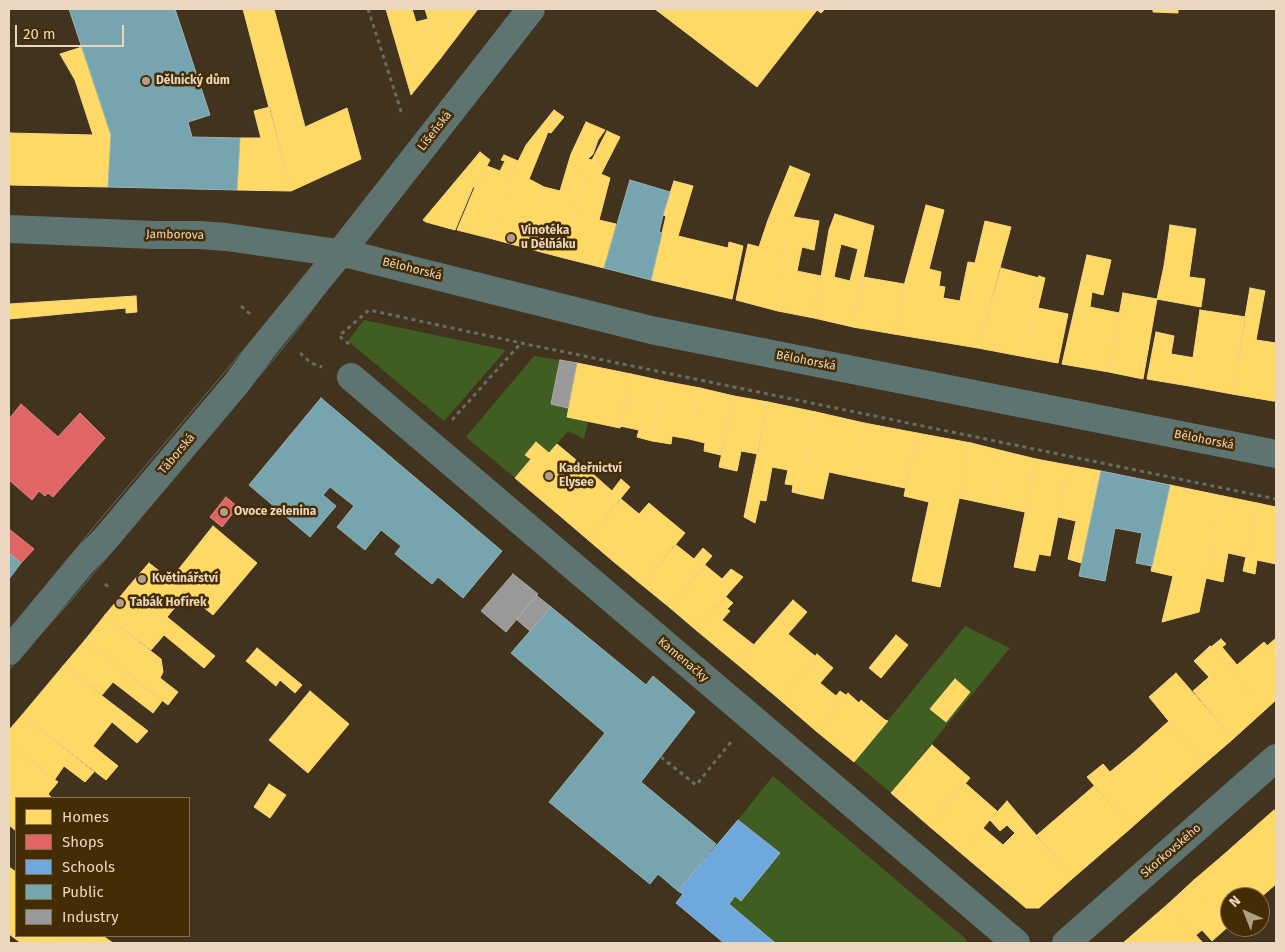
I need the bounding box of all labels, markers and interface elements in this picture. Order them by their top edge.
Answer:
scale bar [18,15,126,47]
text: 20 m [23,25,56,43]
place label: Dělnický dům [156,74,230,88]
marker: Dělnický dům [140,75,152,87]
street label: Líšeňská [415,108,455,154]
place label: Vinotéka u Dělňáku [521,224,576,252]
street label: Jamborova [146,227,204,243]
marker: Vinotéka u Dělňáku [505,232,517,244]
street label: Bělohorská [381,255,443,283]
street label: Bělohorská [775,348,837,374]
street label: Bělohorská [1173,427,1235,453]
street label: Táborská [156,431,198,477]
place label: Kadeřnictví Elysee [559,462,622,490]
marker: Kadeřnictví Elysee [543,470,555,482]
place label: Ovoce zelenina [234,505,316,519]
marker: Ovoce zelenina [218,506,230,518]
place label: Květinářství [152,572,218,586]
marker: Květinářství [136,573,148,585]
place label: Tabák Hofírek [130,596,207,610]
marker: Tabák Hofírek [114,597,126,609]
street label: Kamenačky [655,635,711,685]
legend [15,797,190,937]
text: Homes [62,808,109,826]
street label: Skorkovského [1138,821,1204,881]
text: Shops [62,833,104,851]
text: Schools [62,858,115,876]
text: Public [62,883,104,901]
north arrow [1220,887,1270,937]
text: N [1226,892,1244,911]
text: Industry [62,908,119,926]

